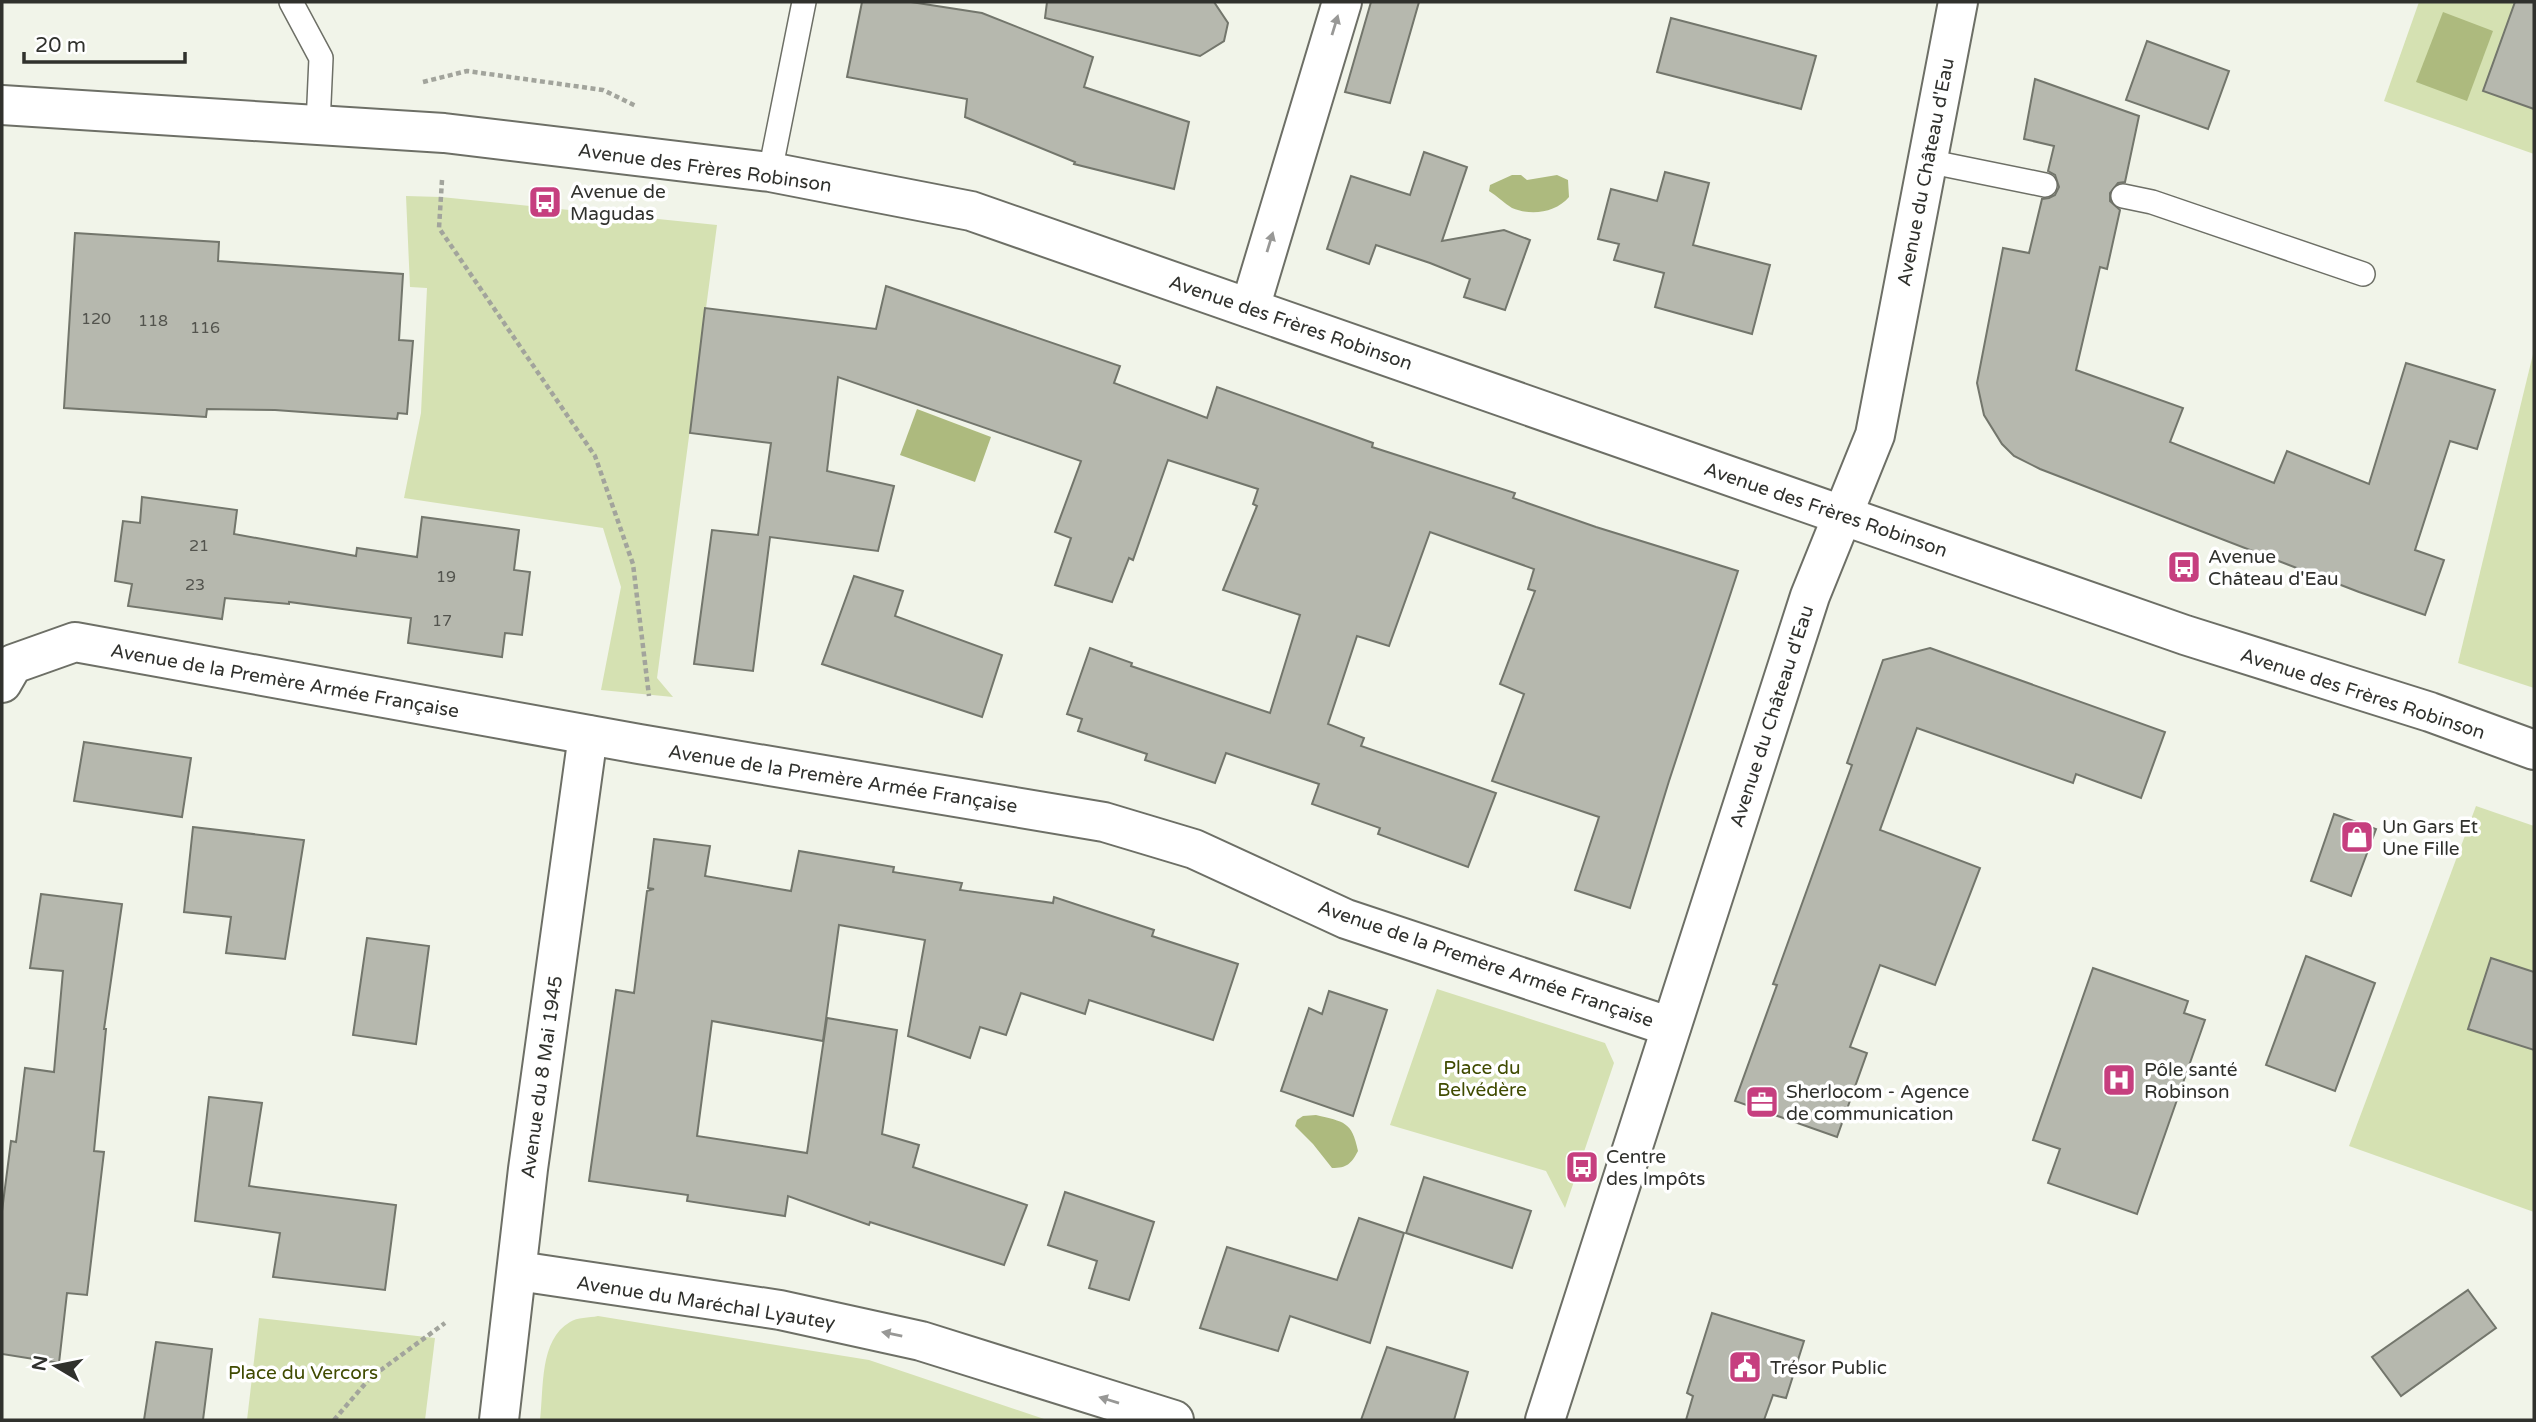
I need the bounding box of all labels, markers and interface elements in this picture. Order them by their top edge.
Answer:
one-way arrow [1331,14,1341,35]
scale bar [24,21,186,65]
text: 20 m [35,33,86,58]
street label: Avenue du Château d'Eau [1893,56,1959,288]
street label: Avenue des Frères Robinson [577,139,833,197]
place label: Avenue de Magudas [570,181,666,225]
bus stop icon: Avenue de Magudas [526,183,564,221]
one-way arrow [1265,232,1275,253]
street label: Avenue des Frères Robinson [1166,271,1415,375]
house number: 120 [81,309,111,329]
house number: 118 [138,311,168,331]
house number: 116 [190,318,220,338]
street label: Avenue des Frères Robinson [1701,458,1950,562]
house number: 21 [189,536,209,556]
place label: Avenue Château d'Eau [2208,546,2339,590]
bus stop icon: Avenue Château d'Eau [2165,548,2203,586]
house number: 19 [436,567,456,587]
house number: 23 [185,575,205,595]
street label: Avenue du Château d'Eau [1726,603,1818,830]
house number: 17 [432,611,452,631]
street label: Avenue de la Premère Armée Française [109,639,461,723]
street label: Avenue des Frères Robinson [2238,644,2488,744]
street label: Avenue de la Premère Armée Française [667,740,1019,817]
place label: Un Gars Et Une Fille [2382,816,2478,860]
shop icon: Un Gars Et Une Fille [2338,818,2376,856]
street label: Avenue de la Premère Armée Française [1315,896,1656,1032]
street label: Avenue du 8 Mai 1945 [517,974,567,1180]
park label: Place du Belvédère [1437,1057,1527,1101]
place label: Pôle santé Robinson [2144,1059,2238,1103]
hospital icon: Pôle santé Robinson [2100,1061,2138,1099]
place label: Sherlocom - Agence de communication [1786,1081,1969,1125]
office icon: Sherlocom - Agence de communication [1743,1083,1781,1121]
place label: Centre des Impôts [1606,1146,1705,1190]
bus stop icon: Centre des Impôts [1563,1148,1601,1186]
street label: Avenue du Maréchal Lyautey [575,1272,837,1334]
one-way arrow [881,1329,903,1340]
north arrow [21,1331,91,1401]
public building icon: Trésor Public [1726,1348,1764,1386]
text: N [28,1354,52,1373]
place label: Trésor Public [1770,1357,1887,1379]
park label: Place du Vercors [228,1362,378,1384]
one-way arrow [1099,1394,1120,1404]

